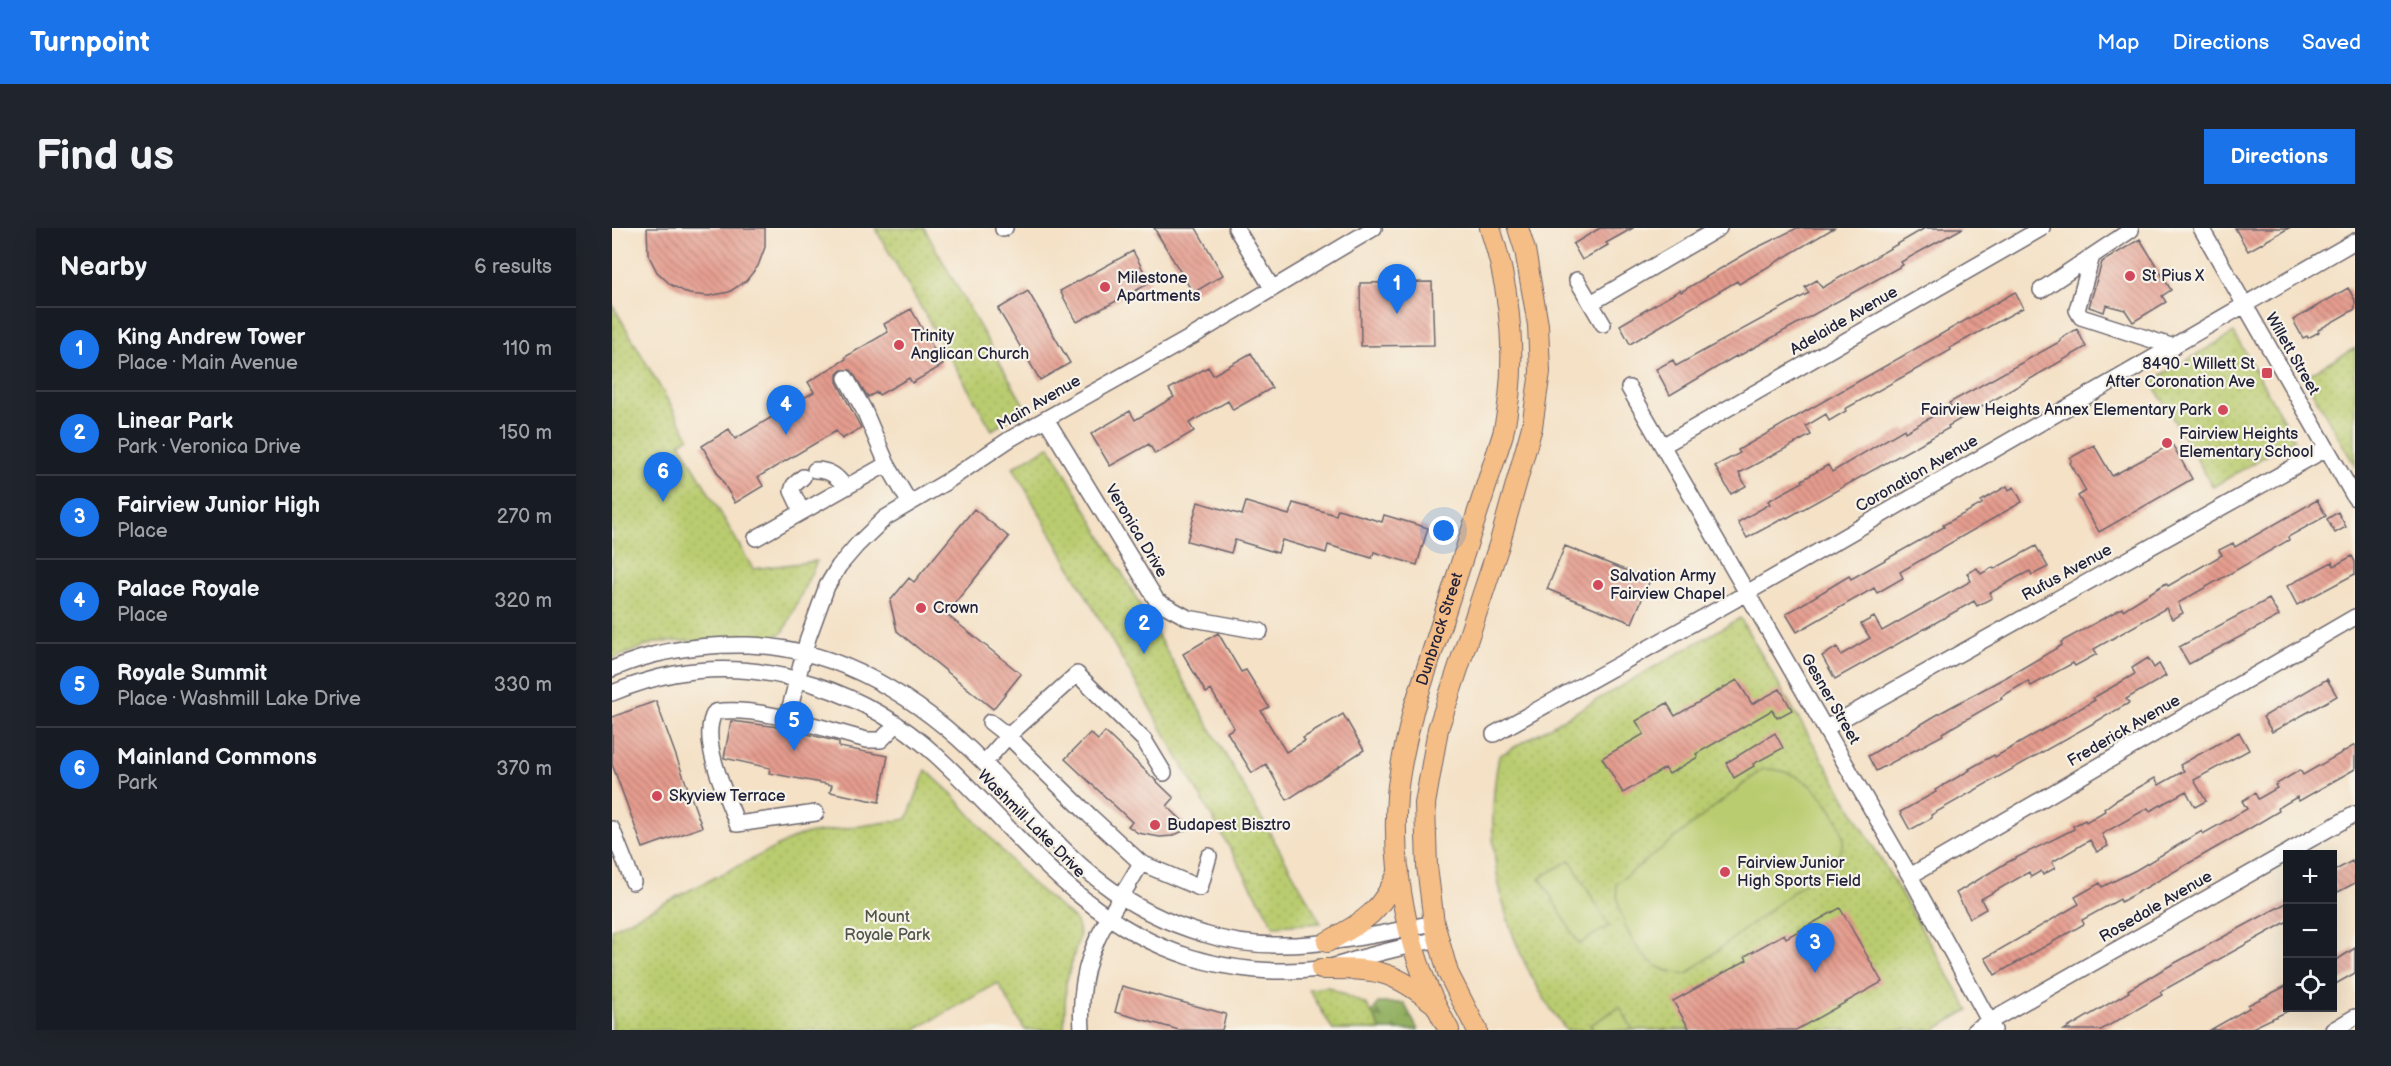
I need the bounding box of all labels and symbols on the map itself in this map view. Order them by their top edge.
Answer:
pin: 1 [1378,264,1416,314]
place label: St Pius X [2142,267,2205,286]
place label: Milestone Apartments [1117,269,1200,306]
marker: St Pius X [2123,269,2137,283]
marker: Milestone Apartments [1098,280,1112,294]
street label: Adelaide Avenue [1787,282,1902,359]
street label: Willett Street [2261,309,2323,399]
place label: Trinity Anglican Church [911,327,1029,364]
marker: Trinity Anglican Church [892,338,906,352]
place label: 8490 - Willett St After Coronation Ave [2106,355,2256,392]
marker: 8490 - Willett St After Coronation Ave [2260,366,2274,380]
street label: Main Avenue [994,371,1085,435]
pin: 4 [766,386,806,435]
place label: Fairview Heights Annex Elementary Park [1921,401,2211,420]
marker: Fairview Heights Annex Elementary Park [2216,403,2230,417]
place label: Fairview Heights Elementary School [2179,425,2313,462]
street label: Coronation Avenue [1853,431,1982,517]
marker: Fairview Heights Elementary School [2160,436,2174,450]
pin: 6 [644,452,682,502]
street label: Veronica Drive [1101,481,1171,581]
your location [1429,516,1458,545]
street label: Rufus Avenue [2019,540,2116,606]
place label: Salvation Army Fairview Chapel [1610,567,1725,604]
street label: Dunbrack Street [1412,570,1467,688]
marker: Salvation Army Fairview Chapel [1591,578,1605,592]
place label: Crown [933,599,979,618]
marker: Crown [914,601,928,615]
pin: 2 [1124,604,1164,654]
street label: Gesner Street [1796,650,1864,748]
street label: Frederick Avenue [2064,691,2184,771]
pin: 5 [774,702,813,751]
street label: Washmill Lake Drive [973,766,1089,882]
place label: Skyview Terrace [669,787,786,806]
marker: Skyview Terrace [650,789,664,803]
place label: Budapest Bisztro [1167,816,1291,835]
marker: Budapest Bisztro [1148,818,1162,832]
place label: Fairview Junior High Sports Field [1737,854,1861,891]
marker: Fairview Junior High Sports Field [1718,865,1732,879]
street label: Rosedale Avenue [2096,867,2216,947]
park label: Mount Royale Park [844,908,930,945]
pin: 3 [1796,924,1834,973]

